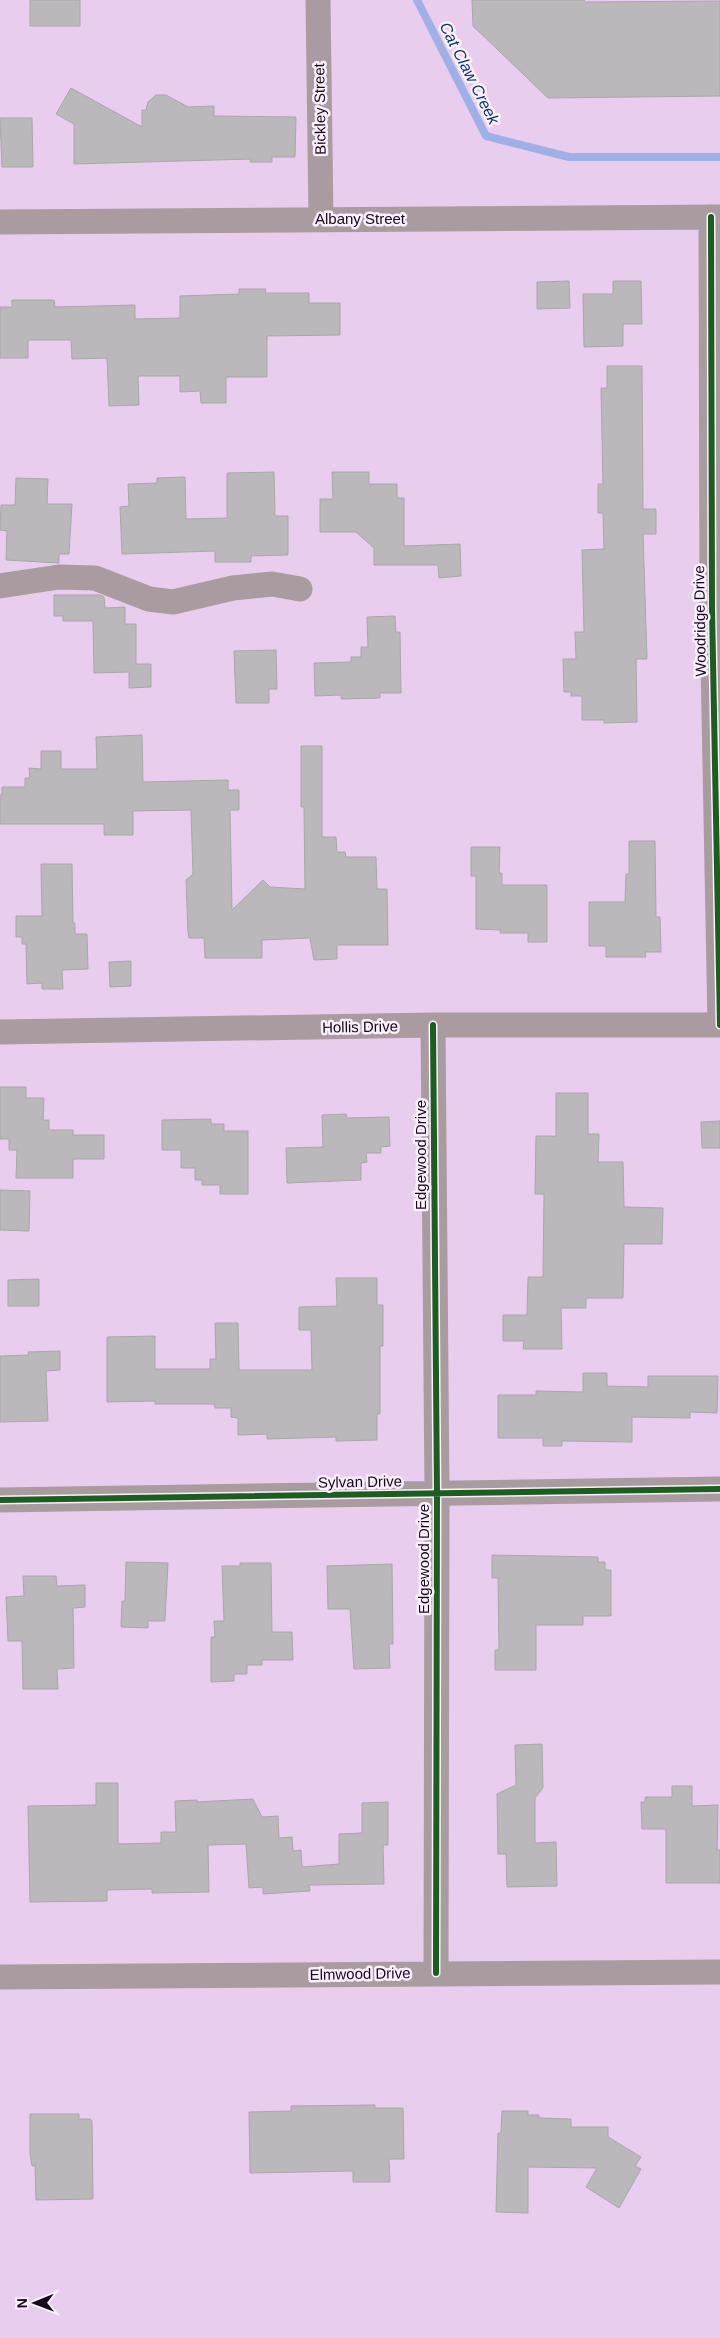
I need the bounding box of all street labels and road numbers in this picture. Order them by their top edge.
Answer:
street label: Bickley Street [310,62,329,155]
street label: Albany Street [315,210,406,227]
street label: Woodridge Drive [690,565,709,677]
street label: Hollis Drive [322,1017,398,1036]
street label: Edgewood Drive [412,1100,429,1210]
street label: Sylvan Drive [318,1472,402,1491]
street label: Edgewood Drive [415,1504,432,1614]
street label: Elmwood Drive [309,1964,411,1983]

